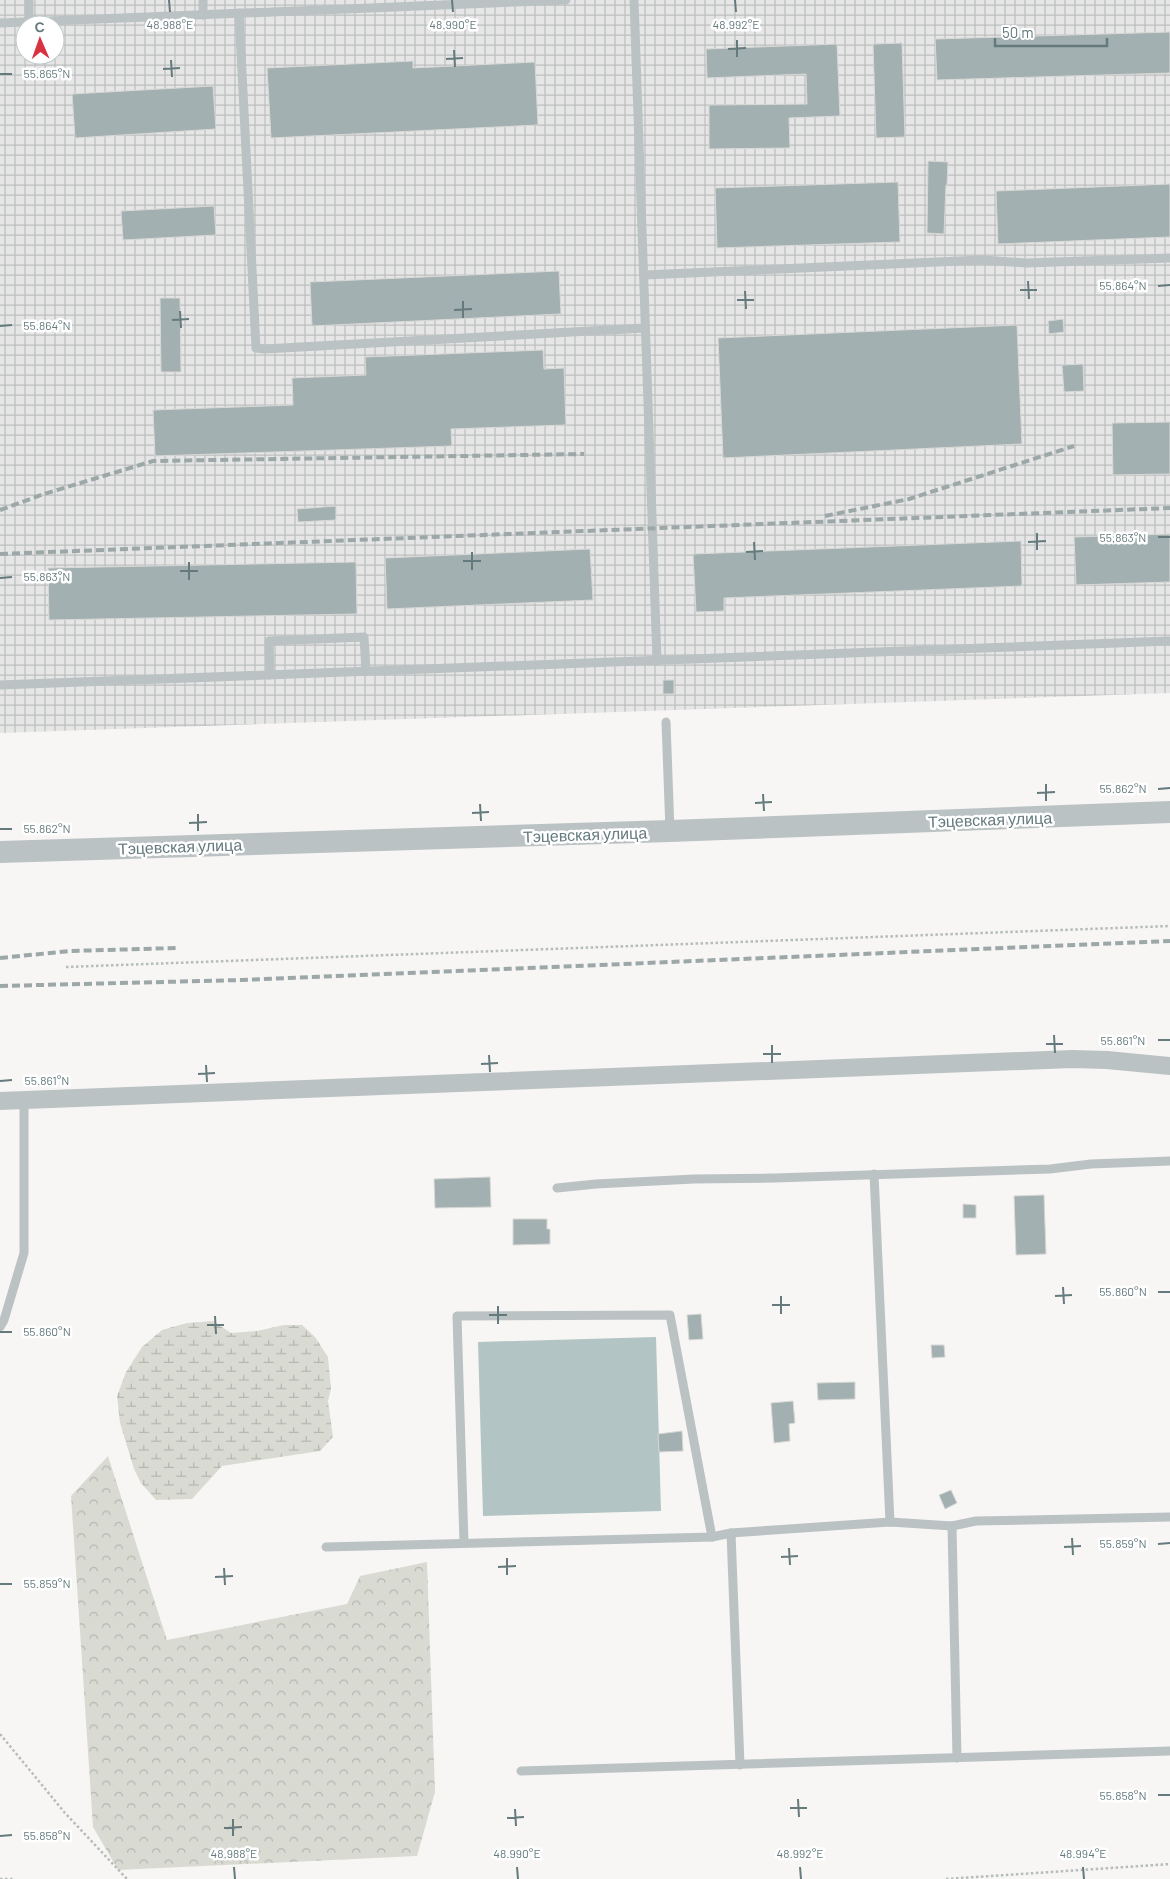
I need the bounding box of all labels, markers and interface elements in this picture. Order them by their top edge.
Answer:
north arrow [15,15,65,65]
scale bar [995,15,1108,47]
text: 48.988°E [147,17,193,31]
text: 48.990°E [429,17,477,31]
text: 48.992°E [713,17,759,31]
text: С [34,18,45,35]
text: 50 m [1002,23,1034,41]
text: 55.865°N [24,66,70,80]
text: 55.864°N [1099,278,1147,292]
text: 55.864°N [23,318,71,332]
text: 55.863°N [1100,530,1146,544]
text: 55.863°N [24,569,70,583]
text: 55.862°N [1099,781,1147,795]
street label: Тэцевская улица [928,807,1053,831]
text: 55.862°N [23,821,71,835]
street label: Тэцевская улица [523,822,648,846]
street label: Тэцевская улица [118,834,243,858]
text: 55.861°N [1101,1033,1145,1047]
text: 55.861°N [25,1073,69,1087]
text: 55.860°N [1099,1284,1147,1298]
text: 55.860°N [23,1324,71,1338]
text: 55.859°N [1099,1536,1147,1550]
text: 55.859°N [23,1576,71,1590]
text: 55.858°N [1099,1788,1147,1802]
text: 55.858°N [23,1828,71,1842]
text: 48.988°E [211,1846,257,1860]
text: 48.990°E [493,1846,541,1860]
text: 48.992°E [777,1846,823,1860]
text: 48.994°E [1059,1846,1107,1860]

